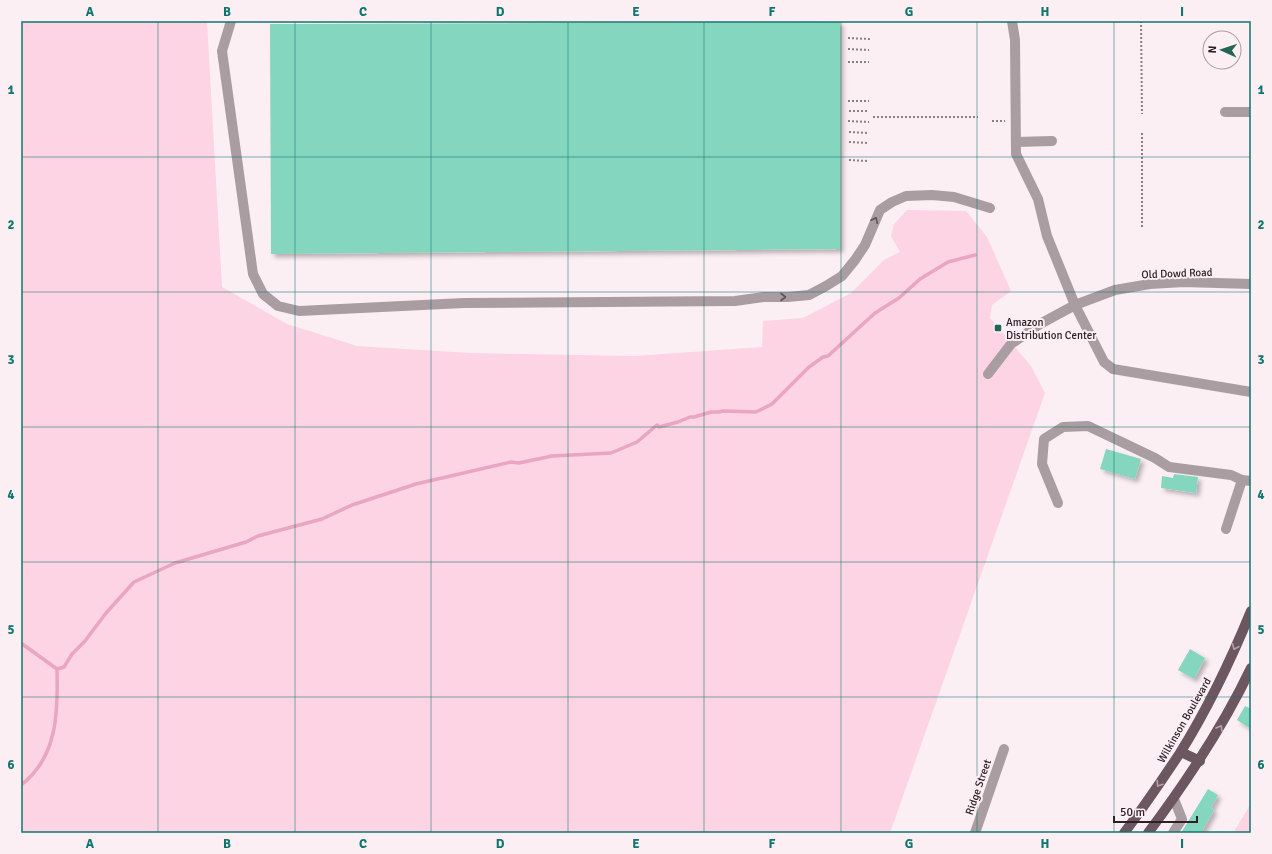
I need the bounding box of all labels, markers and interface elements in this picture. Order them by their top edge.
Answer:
text: A [86,4,95,20]
text: B [223,4,231,20]
text: C [359,4,367,20]
text: D [496,4,505,20]
text: E [632,4,640,20]
text: F [769,4,776,20]
text: G [905,4,913,20]
text: H [1041,4,1049,20]
text: I [1180,4,1184,20]
north arrow [1202,30,1242,70]
text: N [1206,45,1219,54]
text: 1 [7,82,15,98]
text: 1 [1257,82,1265,98]
one-way arrow [870,216,878,224]
text: 2 [7,217,15,233]
text: 2 [1257,217,1265,233]
street label: Old Dowd Road [1141,266,1213,281]
one-way arrow [780,293,786,301]
place label: Amazon Distribution Center [1006,316,1096,342]
marker: Amazon Distribution Center [993,323,1003,333]
text: 3 [7,352,15,368]
text: 3 [1257,352,1265,368]
text: 4 [7,487,15,503]
text: 4 [1257,487,1265,503]
text: 5 [7,622,15,638]
text: 5 [1257,622,1265,638]
one-way arrow [1232,644,1240,651]
street label: Wilkinson Boulevard [1155,675,1214,765]
one-way arrow [1215,725,1222,732]
text: 6 [7,757,15,773]
text: 6 [1257,757,1265,773]
street label: Ridge Street [963,758,994,817]
one-way arrow [1156,780,1164,787]
scale bar [1114,798,1197,824]
text: 50 m [1120,805,1145,820]
text: A [86,836,95,852]
text: B [223,836,231,852]
text: C [359,836,367,852]
text: D [496,836,505,852]
text: E [632,836,640,852]
text: F [769,836,776,852]
text: G [905,836,913,852]
text: H [1041,836,1049,852]
text: I [1180,836,1184,852]

